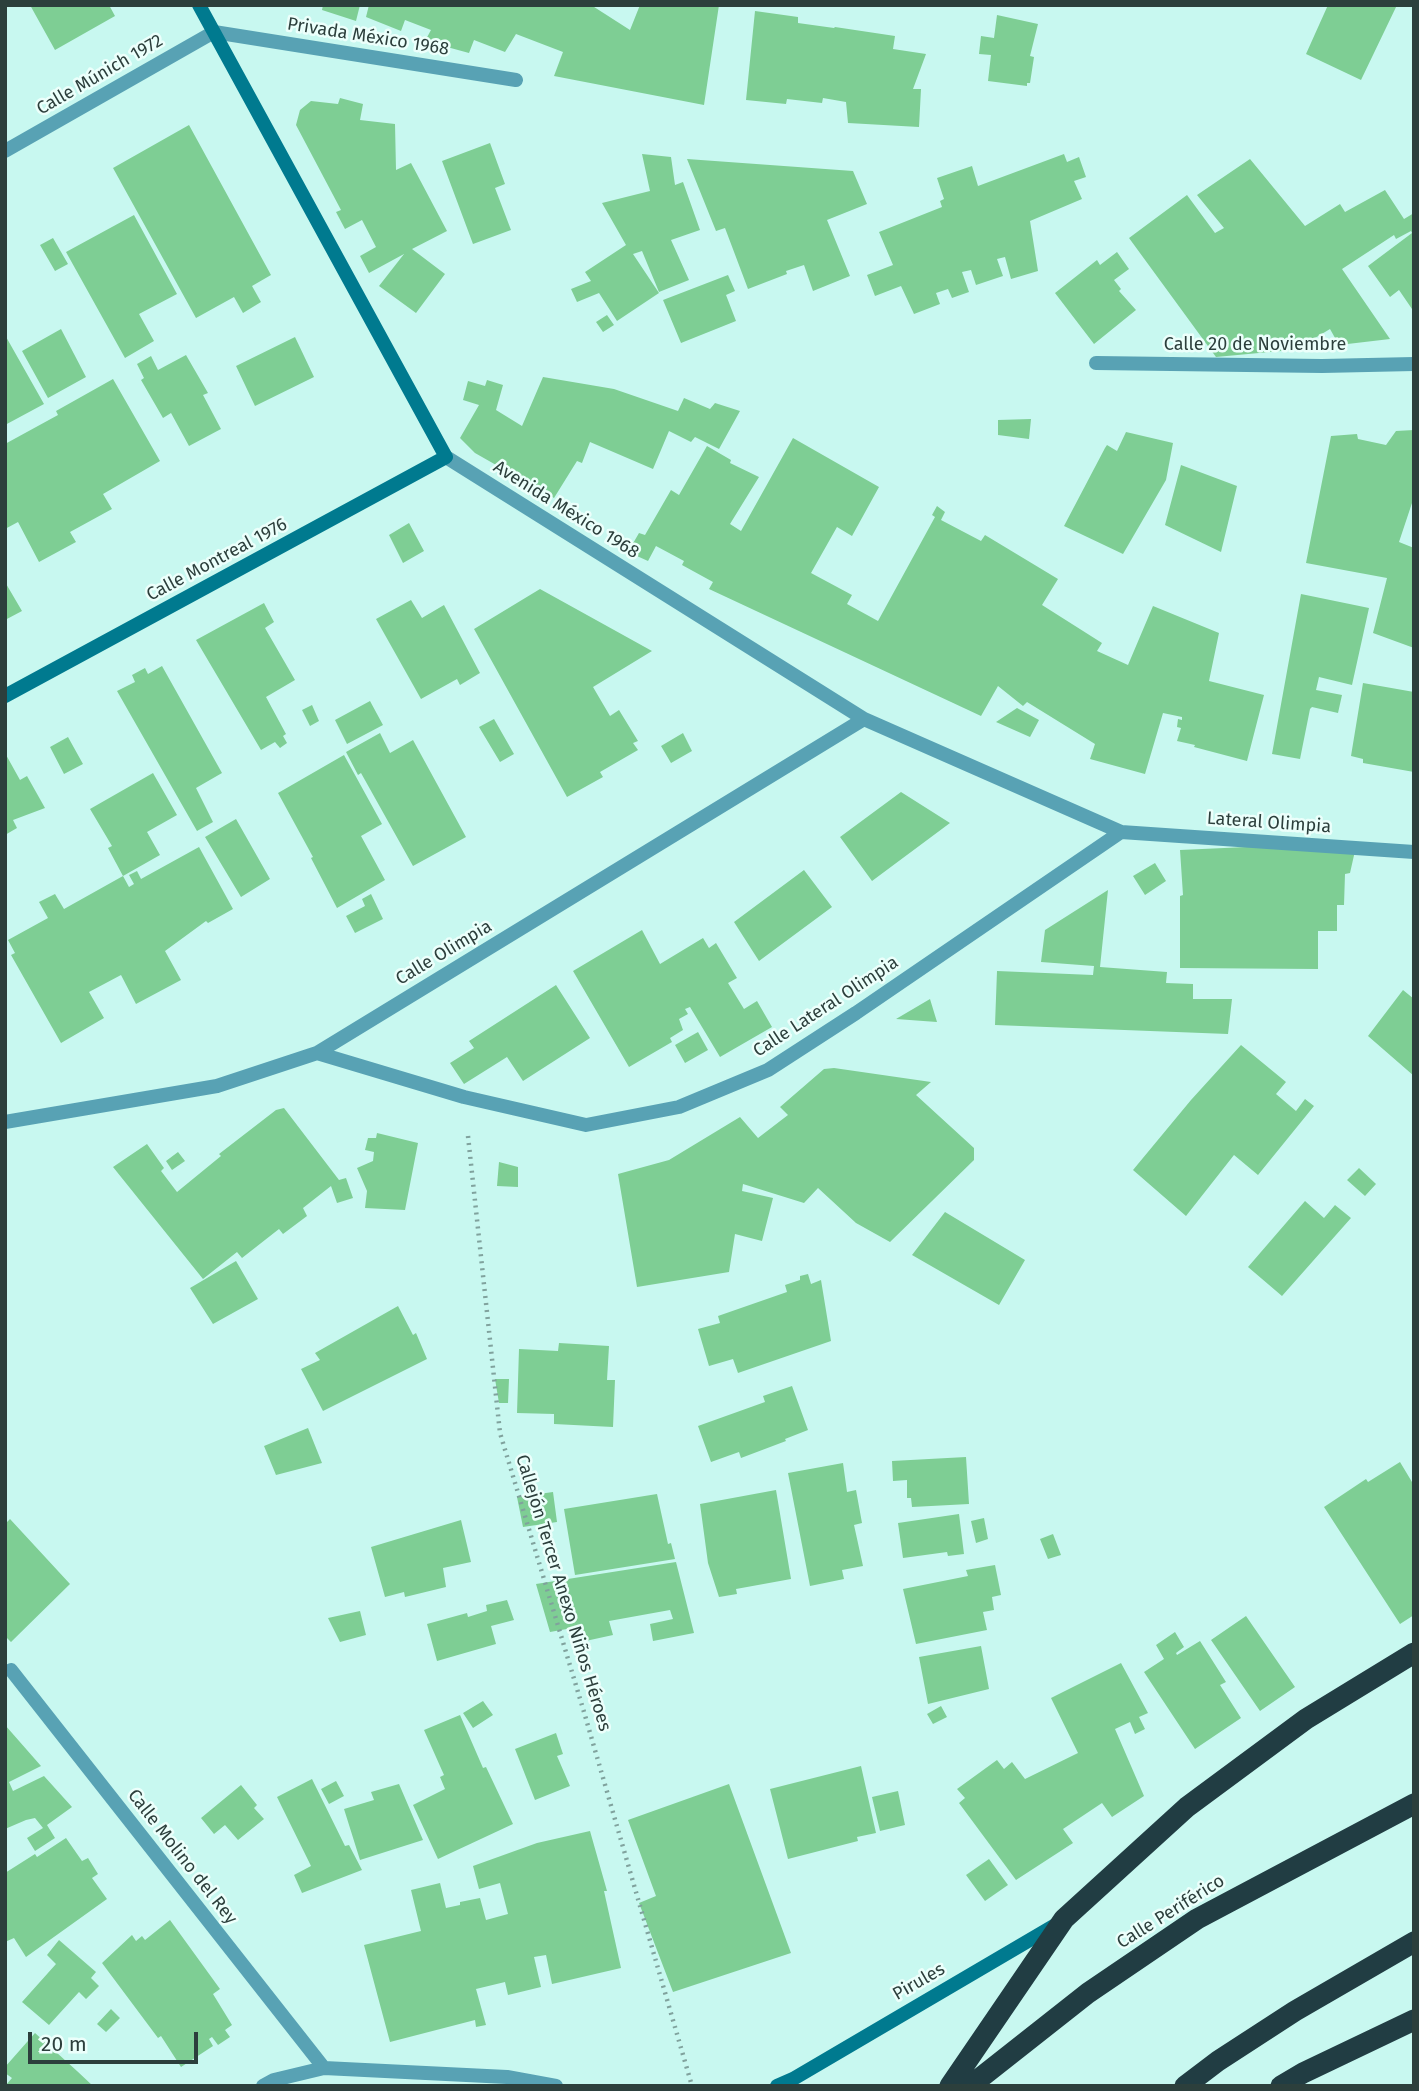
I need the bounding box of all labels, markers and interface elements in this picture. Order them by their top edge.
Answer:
street label: Privada México 1968 [286,14,450,60]
street label: Calle Múnich 1972 [33,30,167,120]
street label: Calle 20 de Noviembre [1164,334,1346,356]
street label: Avenida México 1968 [489,456,643,564]
street label: Calle Montreal 1976 [143,514,291,606]
street label: Lateral Olimpia [1206,808,1332,838]
street label: Calle Olimpia [392,916,496,990]
street label: Calle Lateral Olimpia [749,952,903,1062]
street label: Callejón Tercer Anexo Niños Héroes [511,1452,615,1734]
street label: Calle Molino del Rey [123,1785,241,1929]
street label: Calle Periférico [1113,1870,1229,1954]
street label: Pirules [889,1959,949,2005]
scale bar [32,2018,201,2062]
text: 20 m [41,2031,87,2057]

